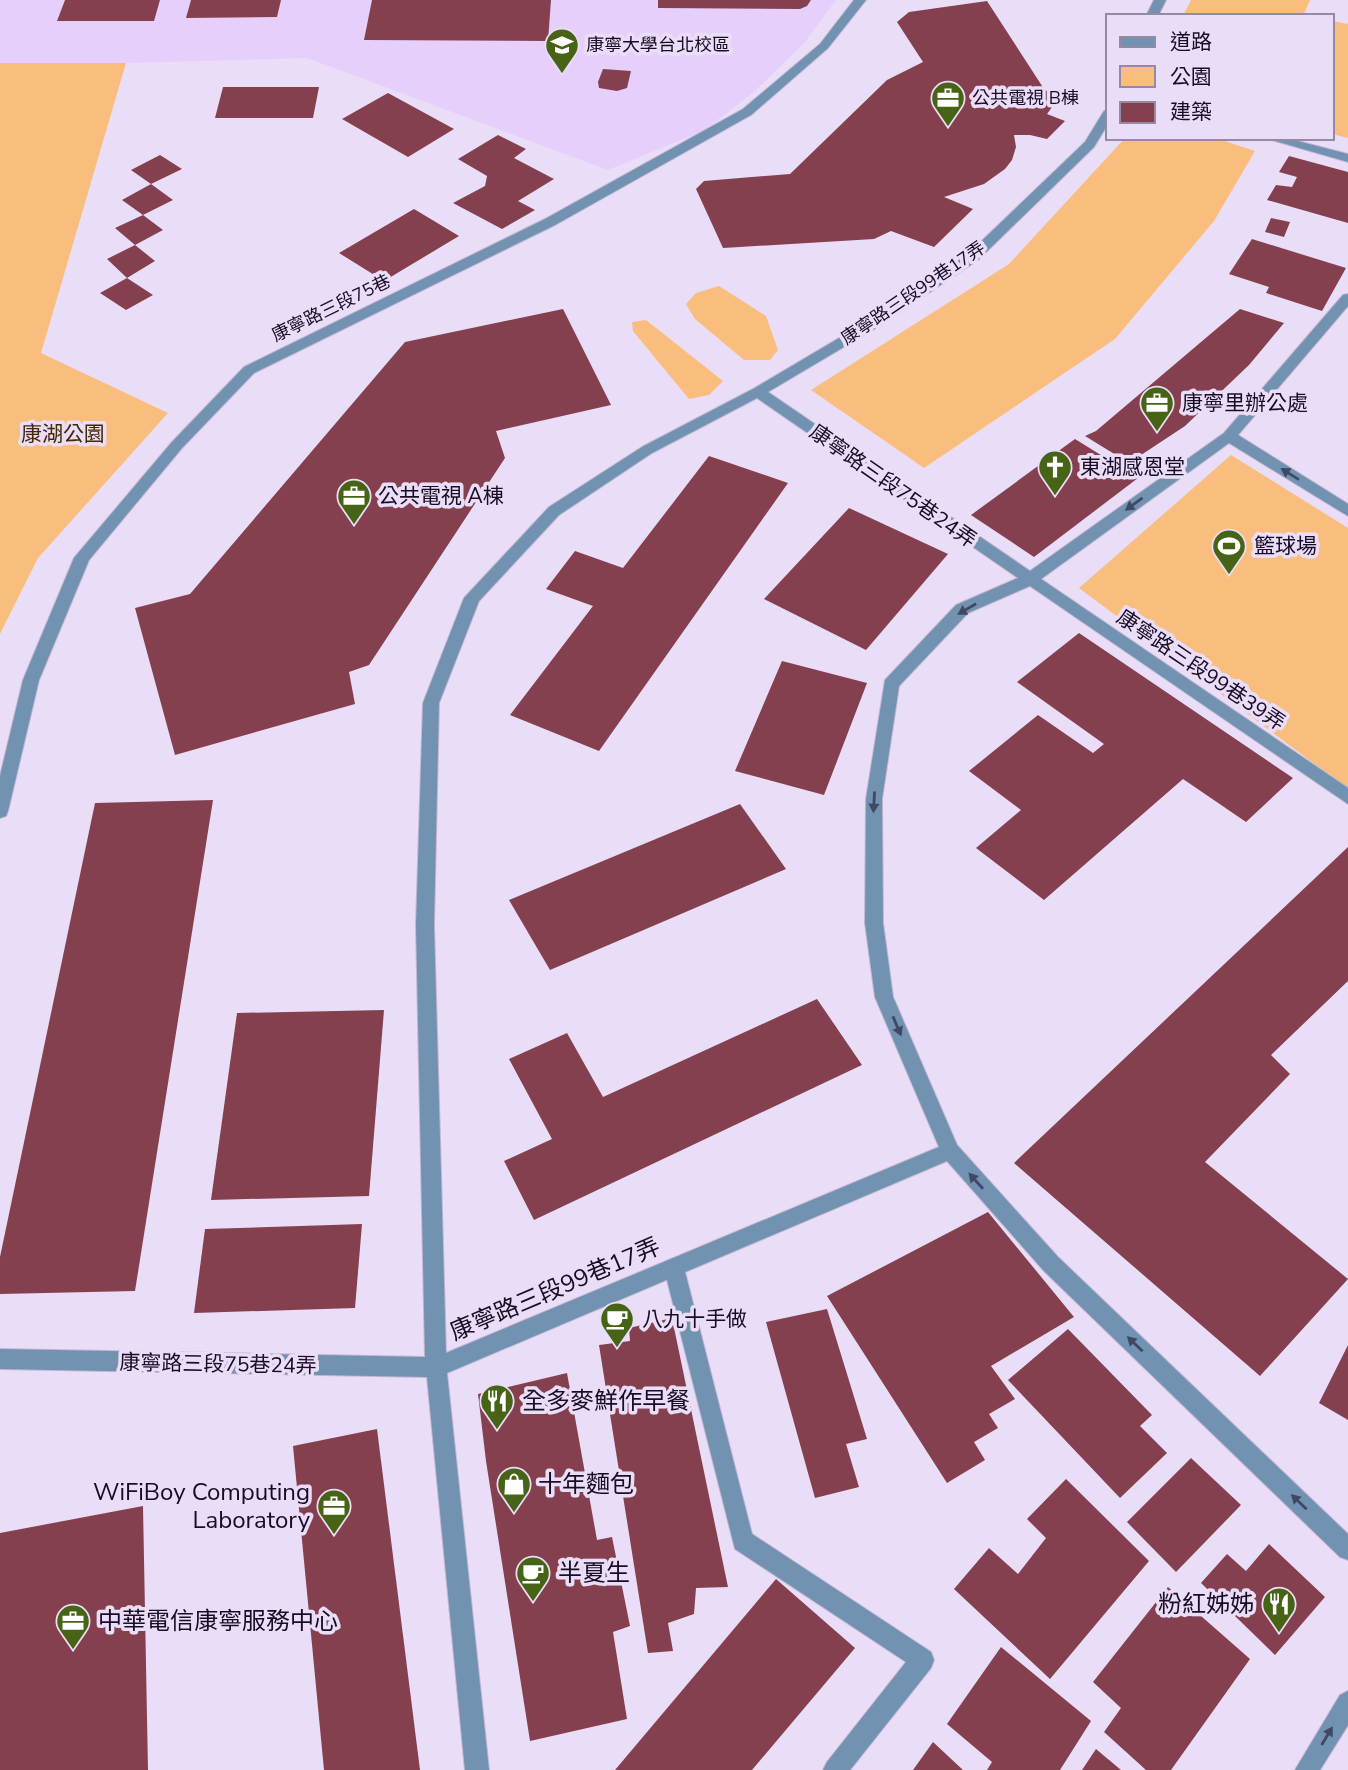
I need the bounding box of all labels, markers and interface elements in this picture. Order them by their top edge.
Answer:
legend [1106,14,1334,140]
school or university icon: 康寧大學台北校區 [543,26,581,75]
text: 道路 [1170,28,1212,56]
place label: 康寧大學台北校區 [586,33,730,57]
text: 公園 [1170,63,1212,91]
office icon: 公共電視 B棟 [929,79,967,128]
place label: 公共電視 B棟 [972,86,1079,110]
text: 建築 [1170,98,1212,126]
street label: 康寧路三段99巷17弄 [836,236,990,350]
street label: 康寧路三段75巷 [267,269,395,347]
office icon: 康寧里辦公處 [1138,384,1176,433]
place label: 康寧里辦公處 [1182,389,1308,417]
street label: 康寧路三段75巷24弄 [804,418,982,554]
park label: 康湖公園 [21,420,105,448]
church icon: 東湖感恩堂 [1036,448,1074,497]
place label: 東湖感恩堂 [1080,453,1185,481]
one-way arrow [1281,468,1300,481]
office icon: 公共電視 A棟 [335,477,373,526]
place label: 公共電視 A棟 [378,482,504,510]
one-way arrow [1125,497,1143,511]
sports icon: 籃球場 [1210,527,1248,576]
place label: 籃球場 [1254,532,1317,560]
one-way arrow [957,602,977,615]
street label: 康寧路三段99巷39弄 [1111,603,1291,737]
one-way arrow [869,792,880,814]
one-way arrow [892,1016,903,1037]
one-way arrow [969,1173,985,1190]
street label: 康寧路三段99巷17弄 [445,1230,665,1348]
cafe icon: 八九十手做 [598,1300,636,1349]
place label: 八九十手做 [642,1305,747,1333]
one-way arrow [1126,1336,1144,1352]
street label: 康寧路三段75巷24弄 [119,1348,317,1380]
restaurant icon: 全多麥鮮作早餐 [478,1382,516,1431]
place label: 全多麥鮮作早餐 [522,1385,690,1417]
shop icon: 十年麵包 [495,1465,533,1514]
place label: 十年麵包 [538,1468,634,1500]
place label: WiFiBoy Computing Laboratory [93,1476,311,1536]
office icon: WiFiBoy Computing Laboratory [315,1487,353,1536]
one-way arrow [1291,1494,1308,1510]
cafe icon: 半夏生 [514,1554,552,1603]
place label: 半夏生 [558,1557,630,1589]
restaurant icon: 粉紅姊姊 [1260,1585,1298,1634]
place label: 粉紅姊姊 [1158,1588,1254,1620]
office icon: 中華電信康寧服務中心 [54,1602,92,1651]
place label: 中華電信康寧服務中心 [98,1605,338,1637]
one-way arrow [1321,1727,1334,1746]

